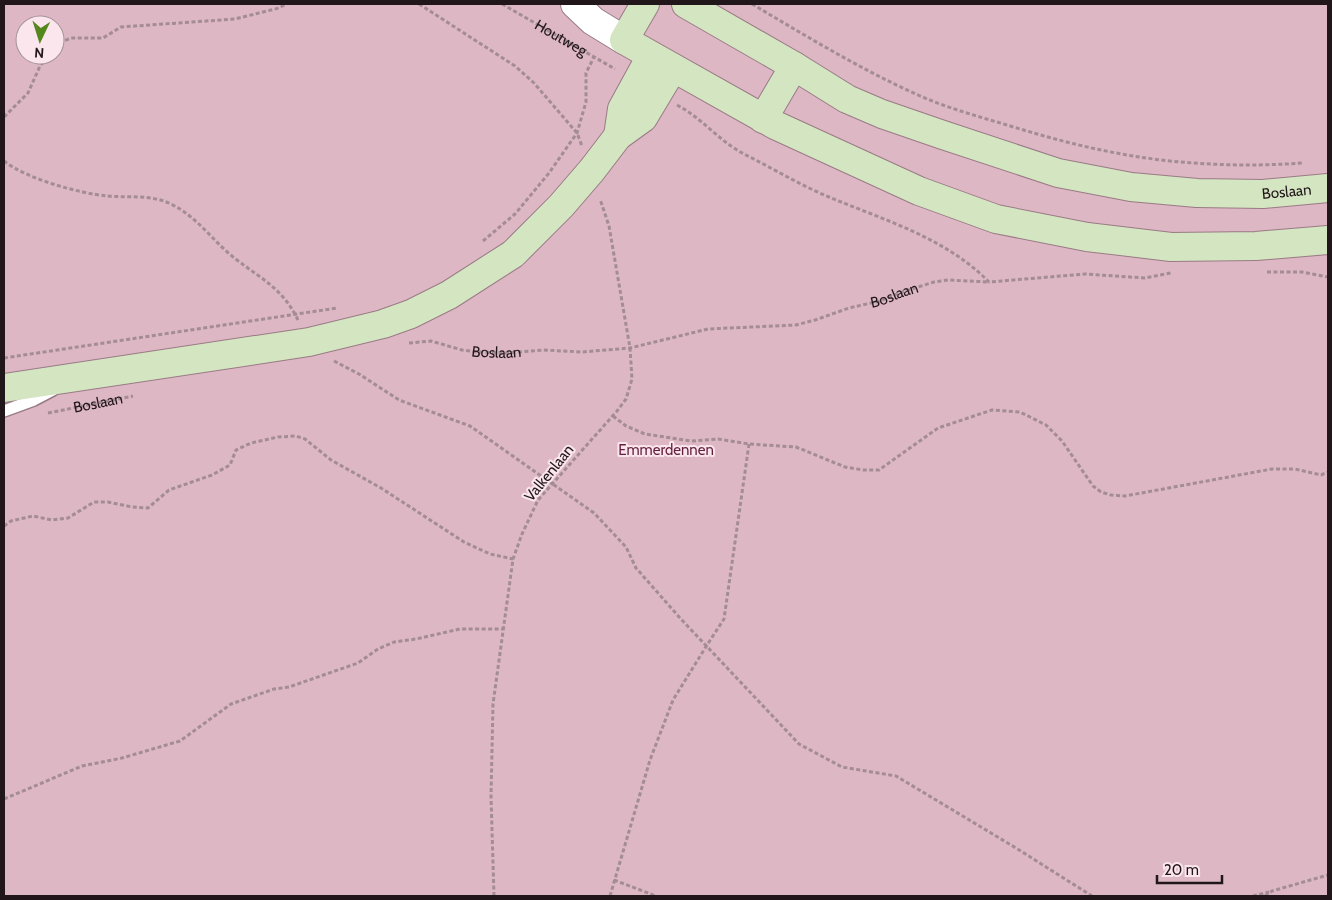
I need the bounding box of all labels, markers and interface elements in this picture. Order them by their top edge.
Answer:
north arrow [15,15,65,65]
street label: Houtweg [532,16,591,60]
text: N [34,44,45,62]
street label: Boslaan [1261,181,1312,203]
street label: Boslaan [869,279,920,312]
street label: Boslaan [470,342,522,362]
street label: Boslaan [72,389,124,417]
street label: Valkenlaan [521,441,577,505]
park label: Emmerdennen [618,441,714,459]
scale bar [1157,852,1222,884]
text: 20 m [1164,861,1199,879]

